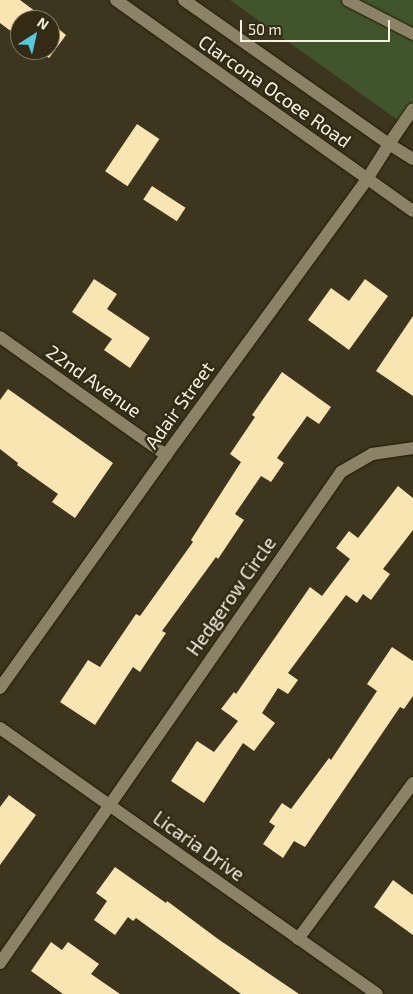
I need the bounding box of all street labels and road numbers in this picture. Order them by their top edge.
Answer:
street label: Clarcona Ocoee Road [194,30,356,152]
street label: 22nd Avenue [42,340,146,422]
street label: Adair Street [140,357,218,453]
street label: Hedgerow Circle [181,532,281,660]
street label: Licaria Drive [149,806,249,886]

